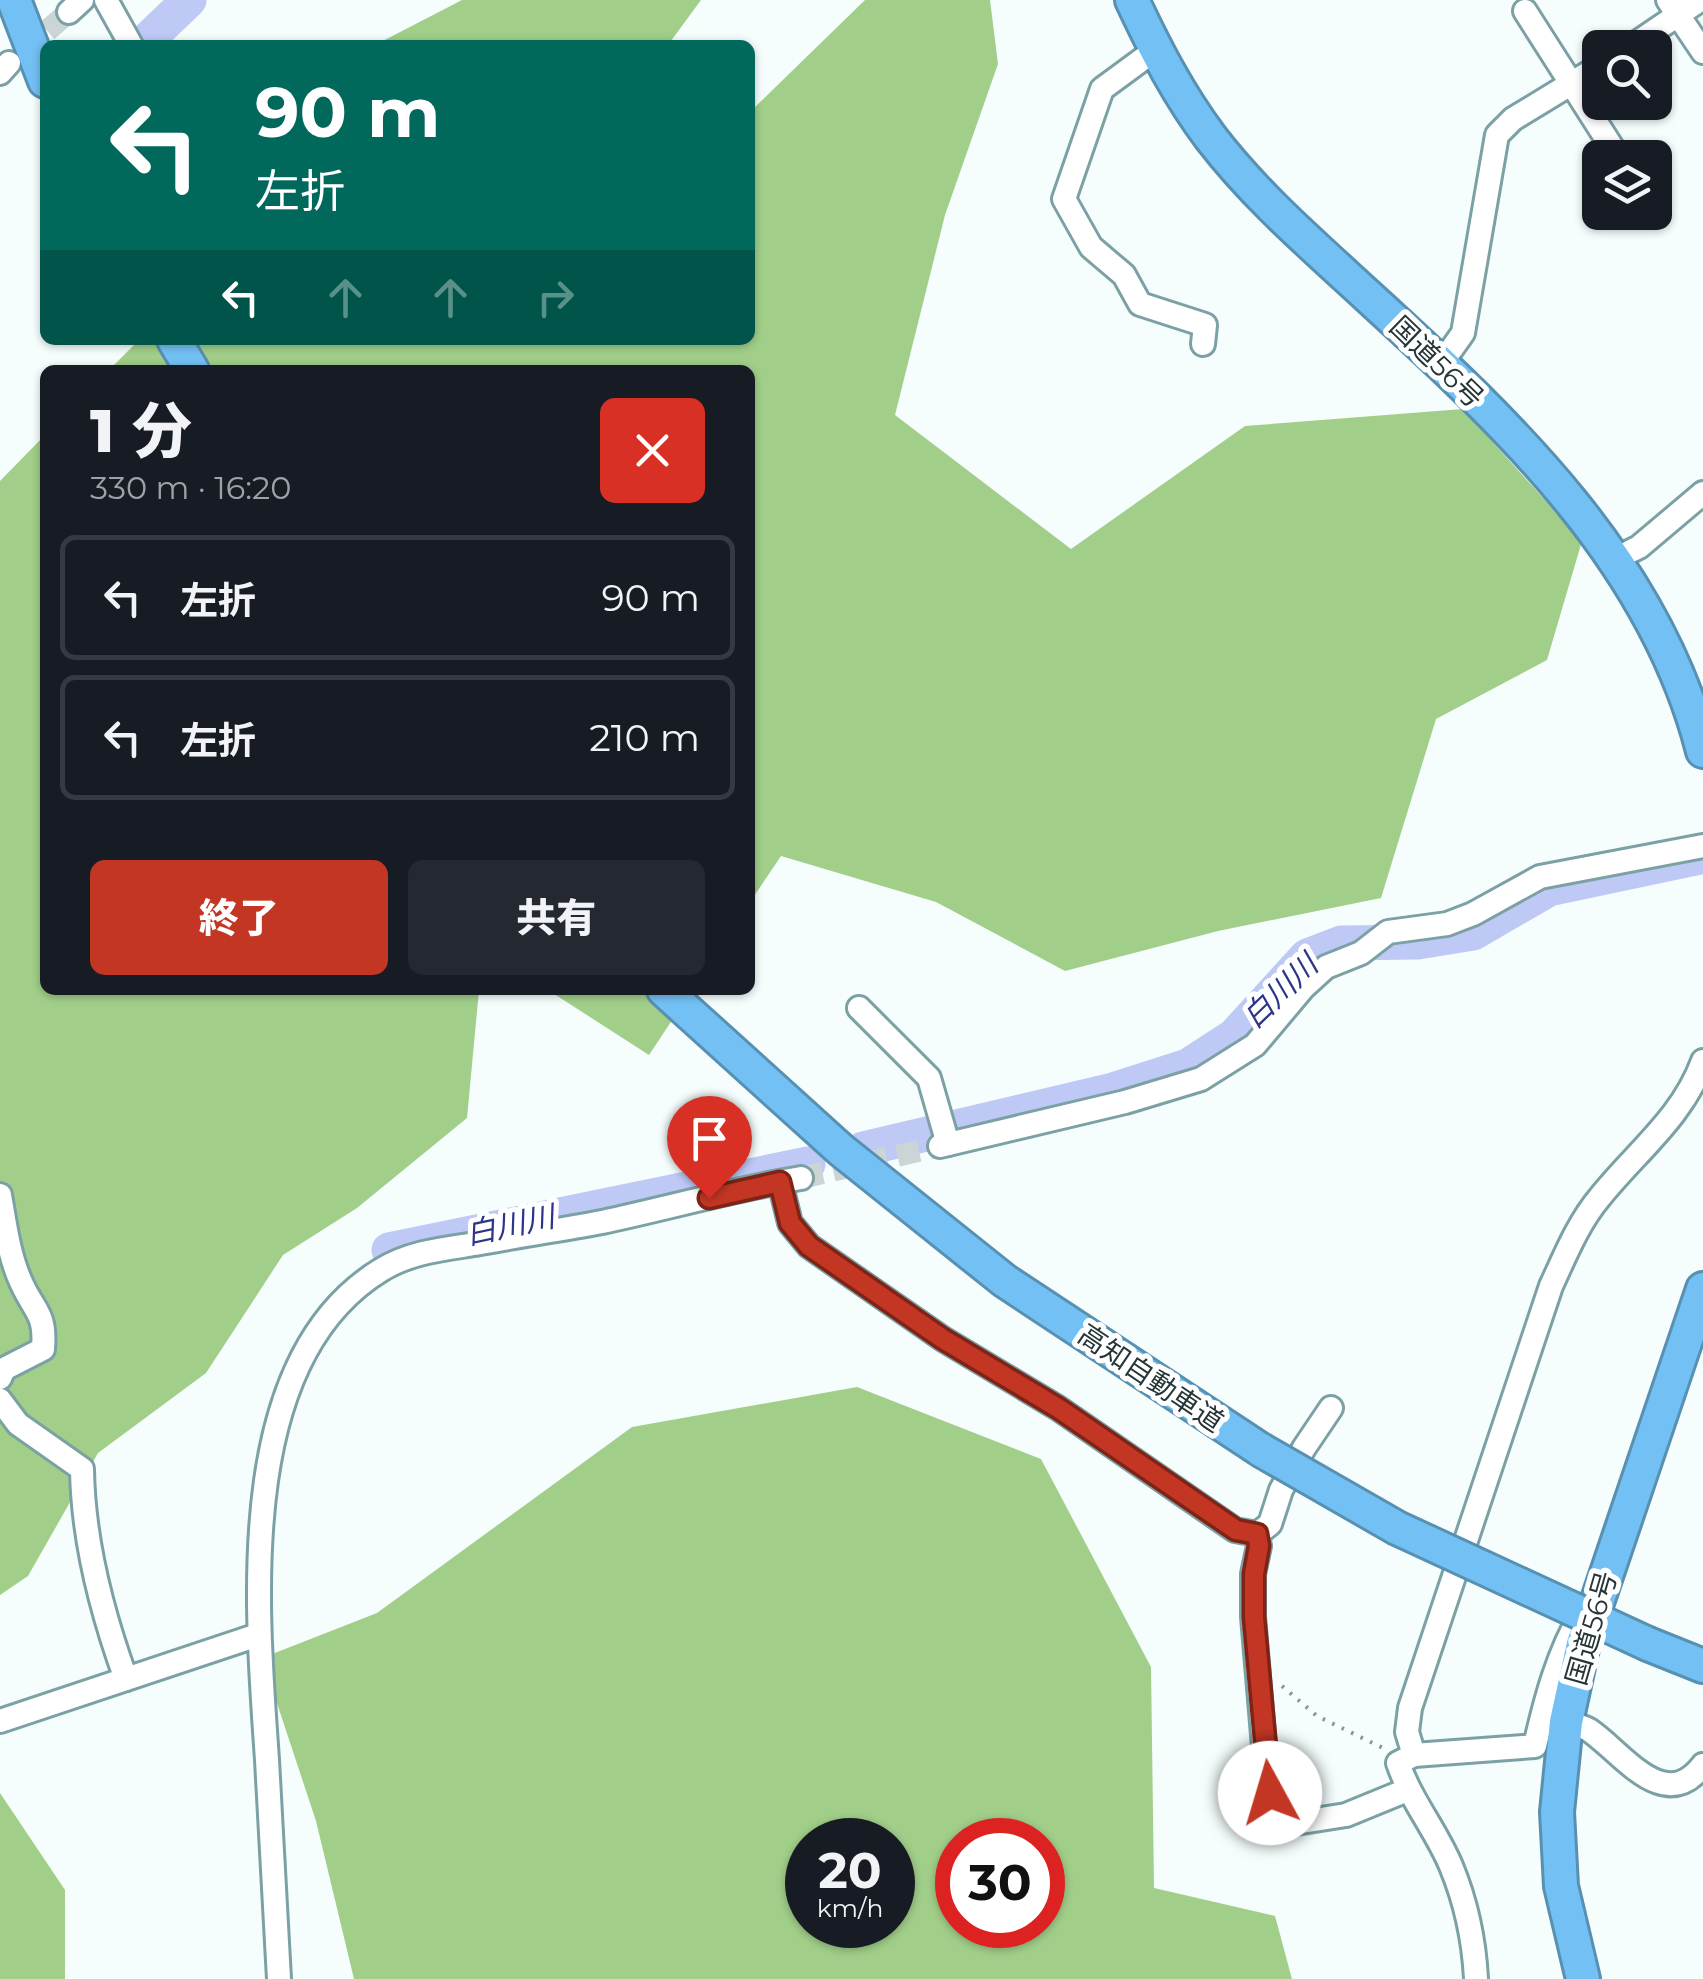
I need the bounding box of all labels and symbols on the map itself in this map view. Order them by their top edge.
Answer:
street label: 国道56号 [1383,309,1491,415]
water label: 白川川 [1235,944,1327,1036]
pin [667,1096,752,1199]
water label: 白川川 [462,1197,561,1252]
street label: 高知自動車道 [1072,1317,1230,1439]
street label: 国道56号 [1559,1567,1623,1689]
position arrow [1218,1741,1322,1845]
speed limit sign: 30 [935,1818,1065,1948]

